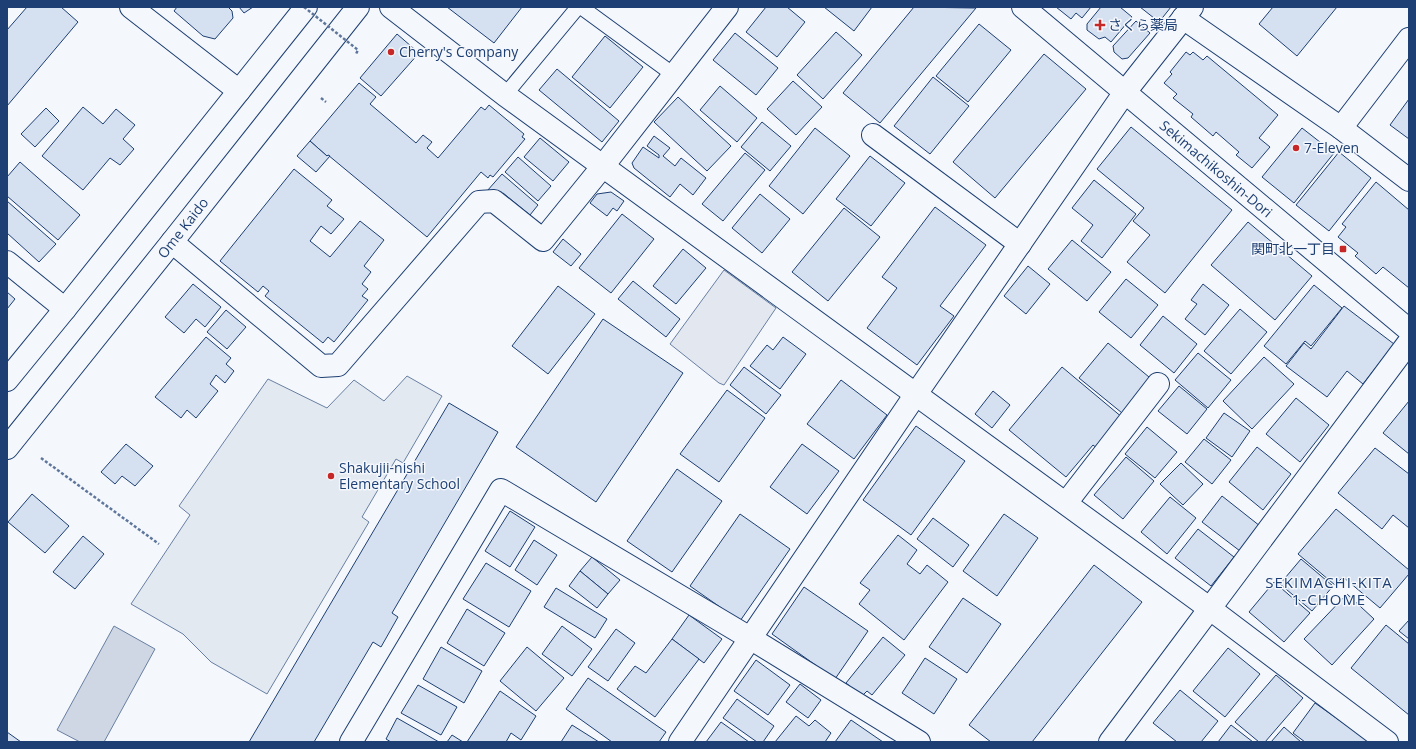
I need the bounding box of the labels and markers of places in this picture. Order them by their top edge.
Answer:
place label: さくら薬局 [1108,15,1178,34]
marker: さくら薬局 [1095,20,1105,30]
place label: Cherry's Company [399,42,519,61]
marker: Cherry's Company [386,47,396,57]
place label: 7-Eleven [1304,138,1359,157]
marker: 7-Eleven [1291,143,1301,153]
place label: 関町北一丁目 [1251,239,1335,258]
marker: 関町北一丁目 [1338,244,1348,254]
place label: Shakujii-nishi Elementary School [339,458,460,493]
marker: Shakujii-nishi Elementary School [326,471,336,481]

